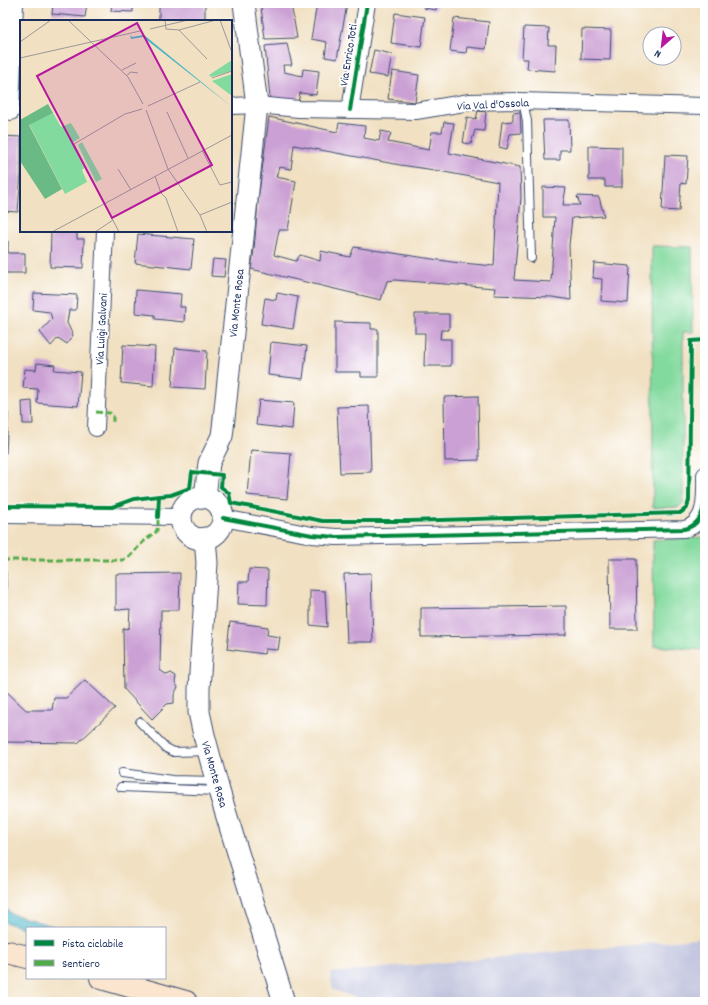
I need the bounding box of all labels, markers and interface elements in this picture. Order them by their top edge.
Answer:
inset map [20,20,232,232]
street label: Via Enrico Toti [336,23,363,87]
north arrow [642,26,682,66]
text: N [652,44,664,61]
street label: Via Val d'Ossola [457,95,530,116]
street label: Via Monte Rosa [225,268,250,338]
street label: Via Luigi Galvani [92,293,113,365]
street label: Via Monte Rosa [196,739,231,810]
legend [26,927,166,979]
text: Pista ciclabile [62,936,123,953]
text: Sentiero [62,956,100,973]

